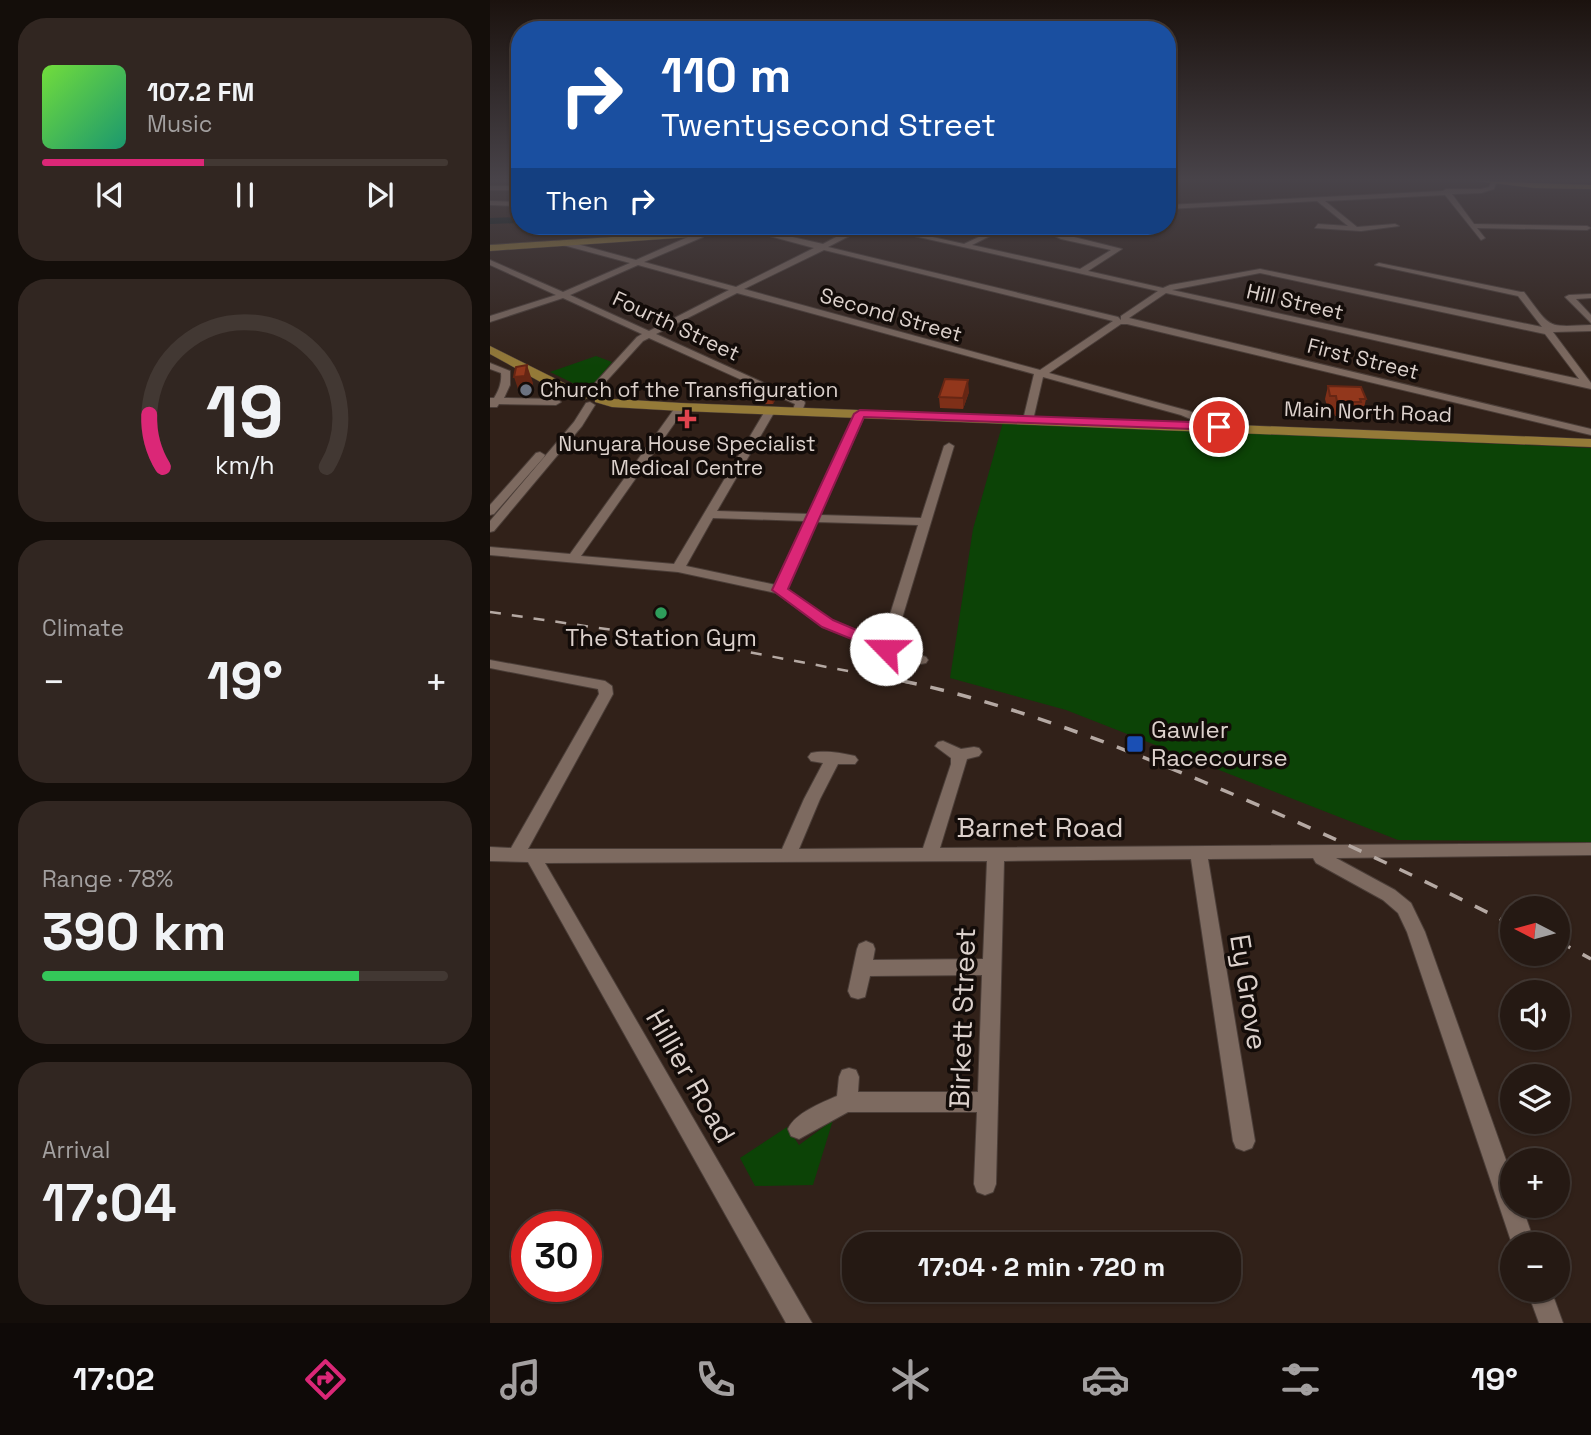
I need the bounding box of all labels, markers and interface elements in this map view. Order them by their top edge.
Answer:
text: 110 m [661,44,791,106]
icon: right [546,49,637,140]
text: 107.2 FM [147,75,254,109]
text: Twentysecond Street [661,105,996,145]
text: Music [147,109,212,139]
icon: previous [91,176,129,214]
icon: pause [226,176,264,214]
icon: next [361,176,399,214]
icon: right [623,182,661,220]
text: Then [546,184,609,218]
street label: Hill Street [1244,277,1346,326]
street label: Second Street [817,281,965,348]
street label: Fourth Street [608,284,744,367]
street label: First Street [1304,332,1422,385]
text: 19 [206,365,284,458]
place label: Church of the Transfiguration [540,376,838,403]
marker: Church of the Transfiguration [518,382,534,398]
street label: Main North Road [1284,395,1452,428]
pin [1189,397,1249,457]
icon: arrive [1200,408,1238,446]
marker: Nunyara House Specialist Medical Centre [677,409,697,429]
place label: Nunyara House Specialist Medical Centre [558,430,816,481]
text: km/h [215,448,275,480]
marker: The Station Gym [653,605,669,621]
position arrow [849,612,923,686]
text: Climate [42,613,124,643]
place label: The Station Gym [565,622,757,653]
text: 19° [207,648,283,714]
text: − [42,658,66,706]
text: + [424,658,448,706]
place label: Gawler Racecourse [1151,714,1288,773]
marker: Gawler Racecourse [1125,734,1145,754]
street label: Barnet Road [956,809,1124,845]
text: Range · 78% [42,864,173,894]
north arrow [1500,896,1570,966]
map controls [1500,896,1570,1302]
text: 390 km [42,899,226,965]
street label: Birkett Street [941,927,983,1109]
street label: Ey Grove [1222,932,1276,1052]
button: sound [1500,980,1570,1050]
street label: Hillier Road [638,1003,744,1149]
button: layers [1500,1064,1570,1134]
text: Arrival [42,1135,110,1165]
button: + [1500,1148,1570,1218]
text: 17:04 [42,1170,177,1236]
speed limit sign: 30 [511,1211,602,1302]
button: − [1500,1232,1570,1302]
text: 17:04 · 2 min · 720 m [918,1250,1165,1284]
icon: directions [301,1355,350,1404]
icon: music [496,1355,545,1404]
icon: phone [691,1355,740,1404]
icon: climate [886,1355,935,1404]
icon: car [1081,1355,1130,1404]
icon: filters [1276,1355,1325,1404]
text: 17:02 [73,1359,155,1399]
text: 19° [1471,1359,1518,1399]

